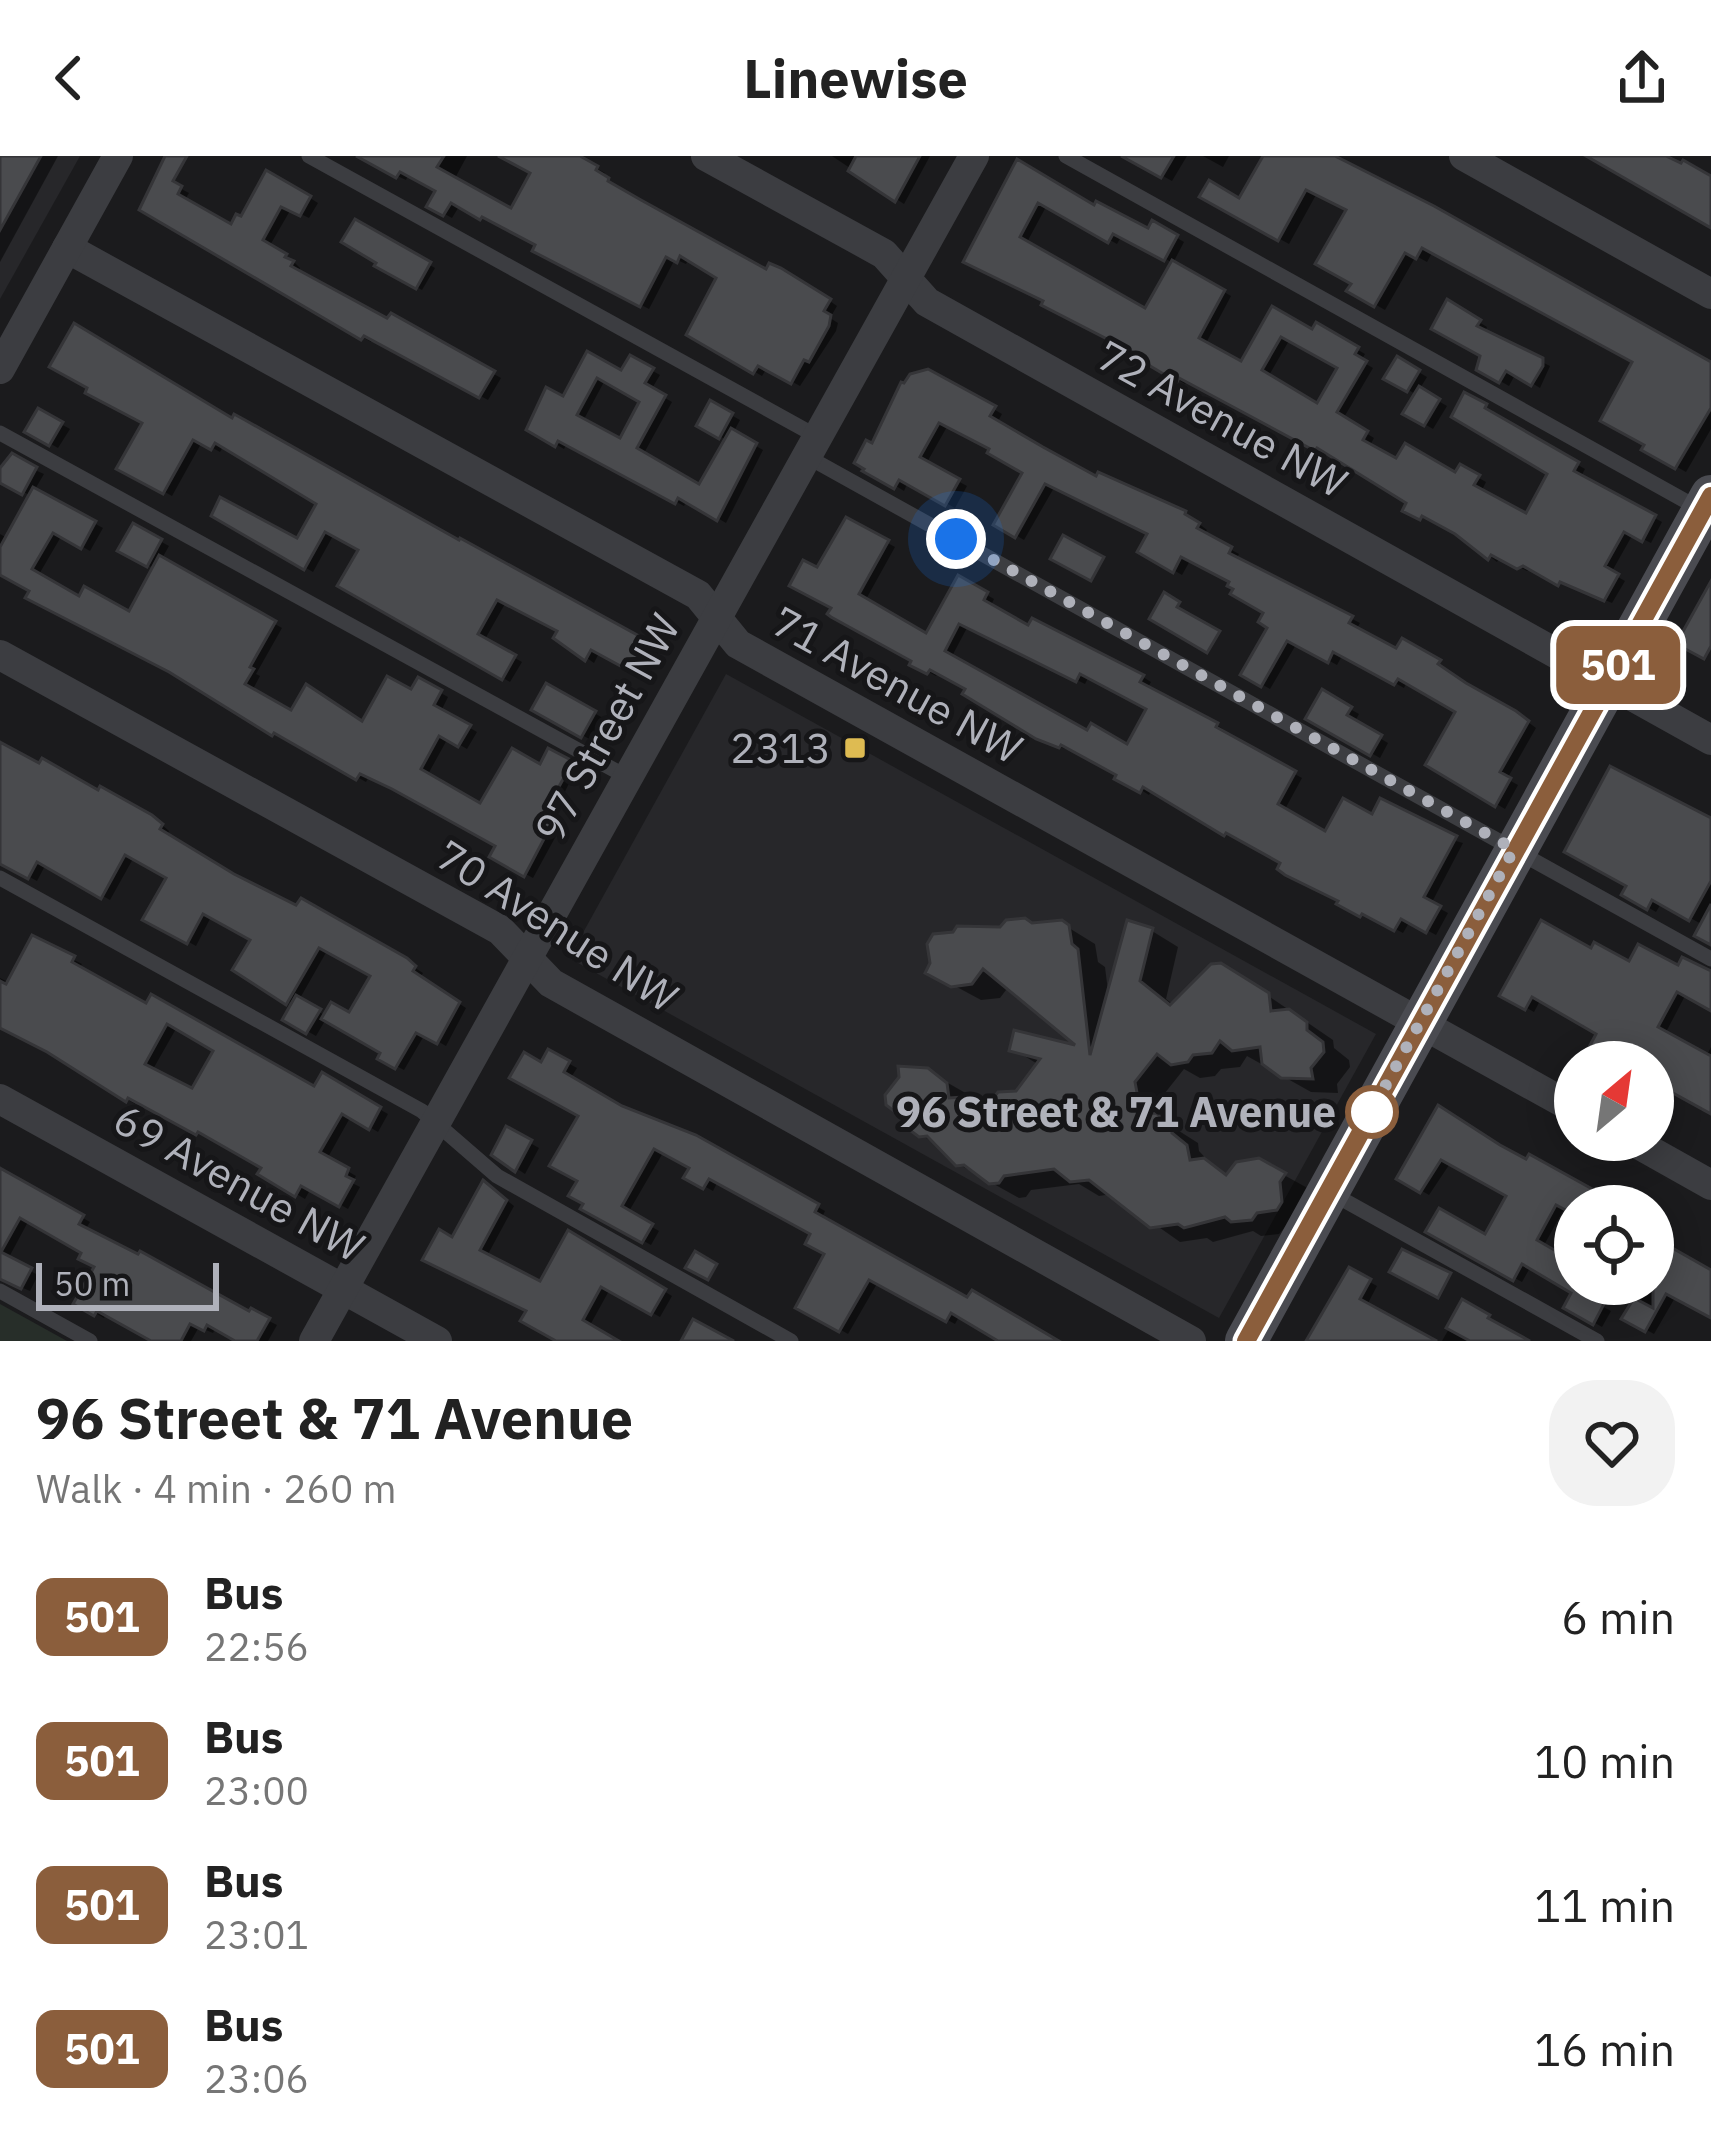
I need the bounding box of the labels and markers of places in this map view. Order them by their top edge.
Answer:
place label: 2313 [730,720,831,775]
marker: 2313 [842,735,868,761]
place label: 96 Street & 71 Avenue [896,1084,1336,1139]
marker: 96 Street & 71 Avenue [1347,1087,1397,1137]

